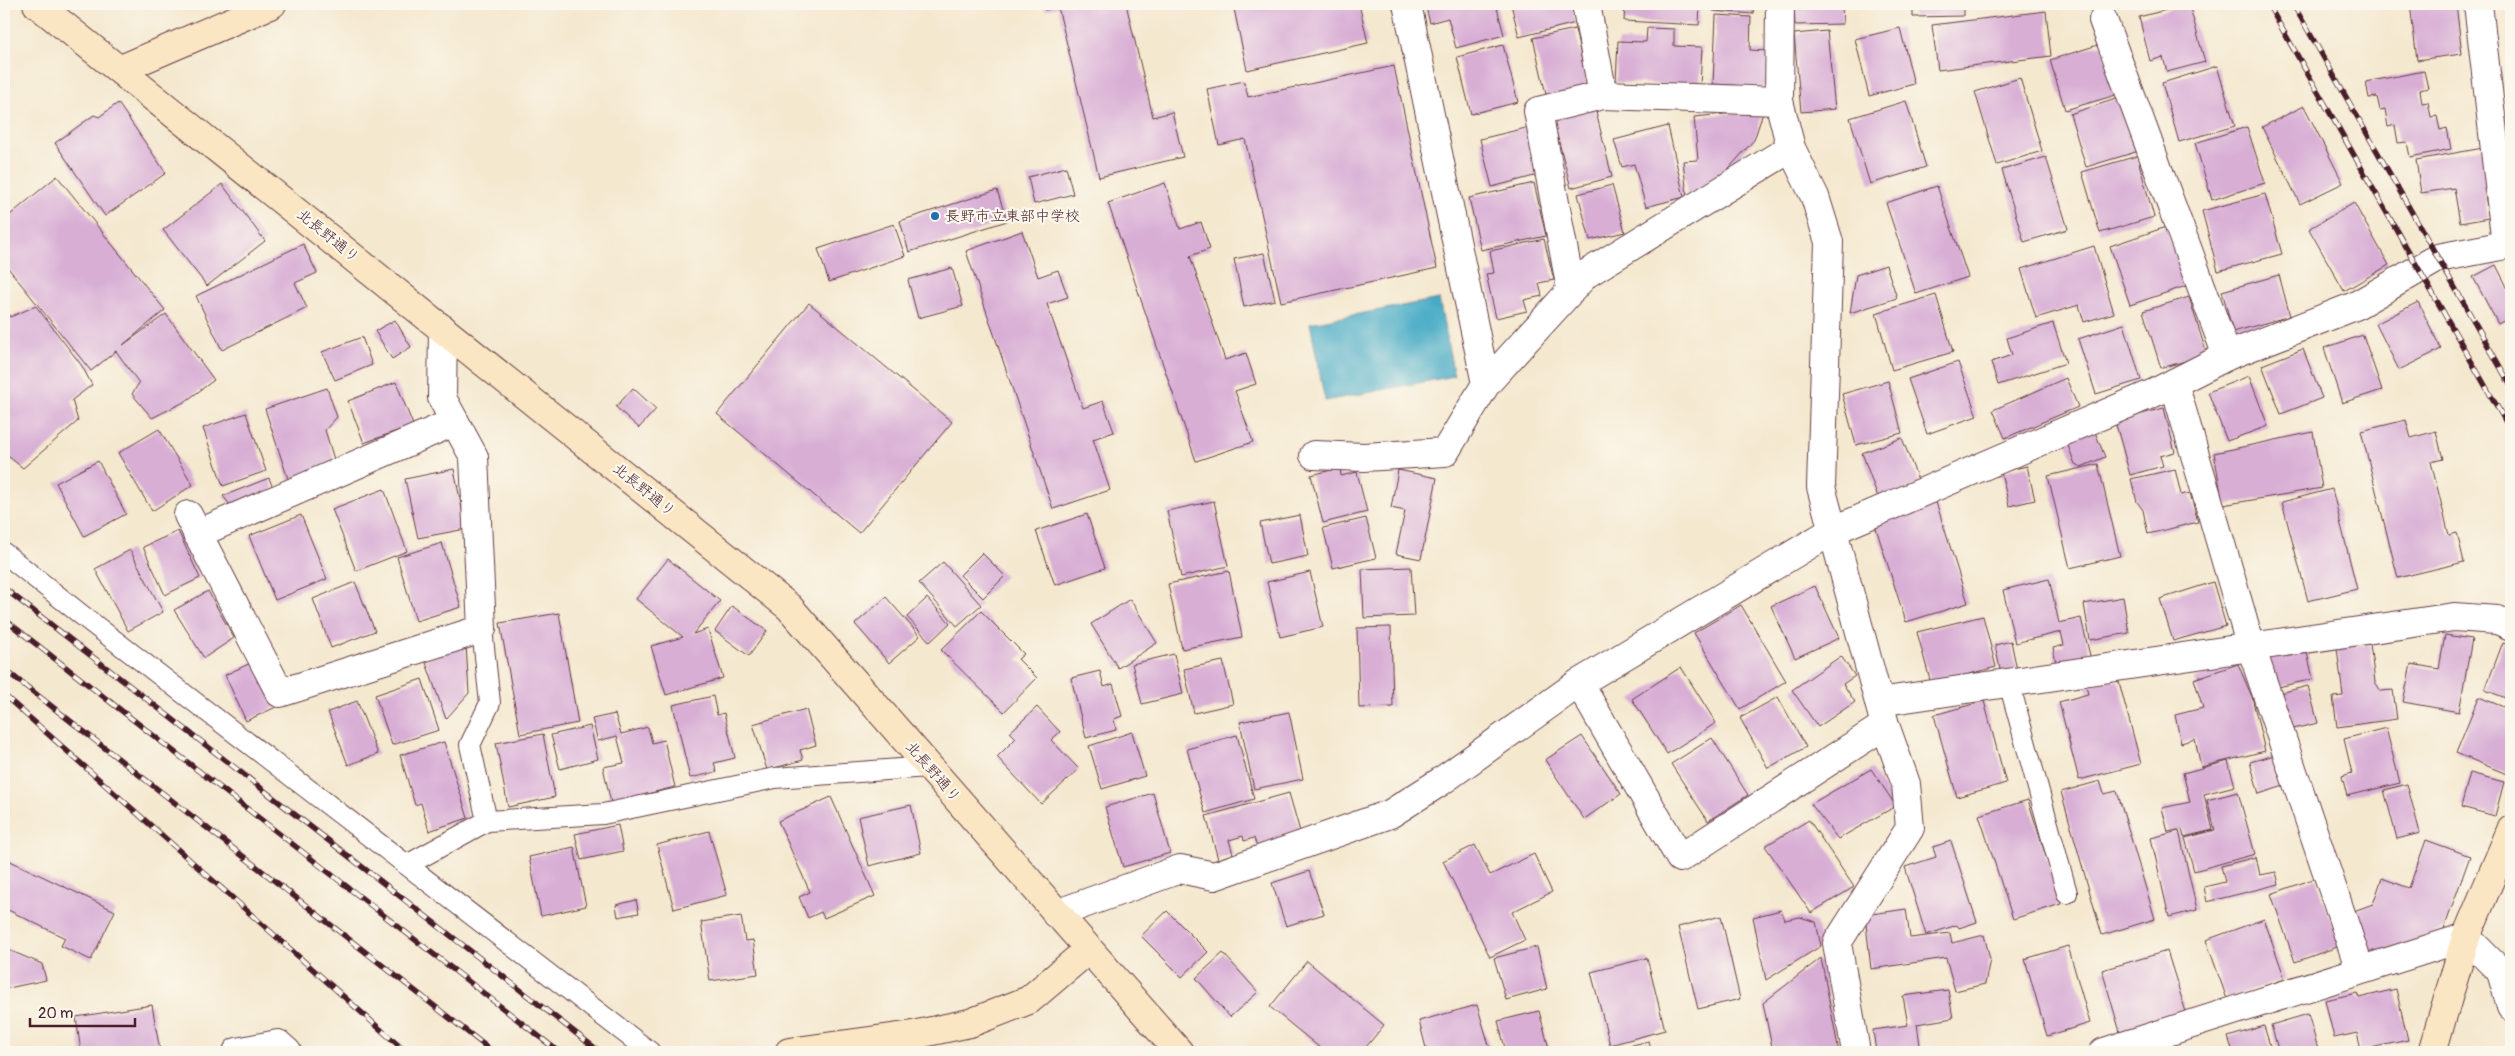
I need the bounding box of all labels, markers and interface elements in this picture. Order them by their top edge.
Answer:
street label: 北長野通り [293,205,363,267]
place label: 長野市立東部中学校 [945,207,1080,226]
marker: 長野市立東部中学校 [929,210,941,222]
street label: 北長野通り [609,459,679,521]
street label: 北長野通り [901,737,965,807]
scale bar [30,996,135,1028]
text: 20 m [38,1004,73,1023]

